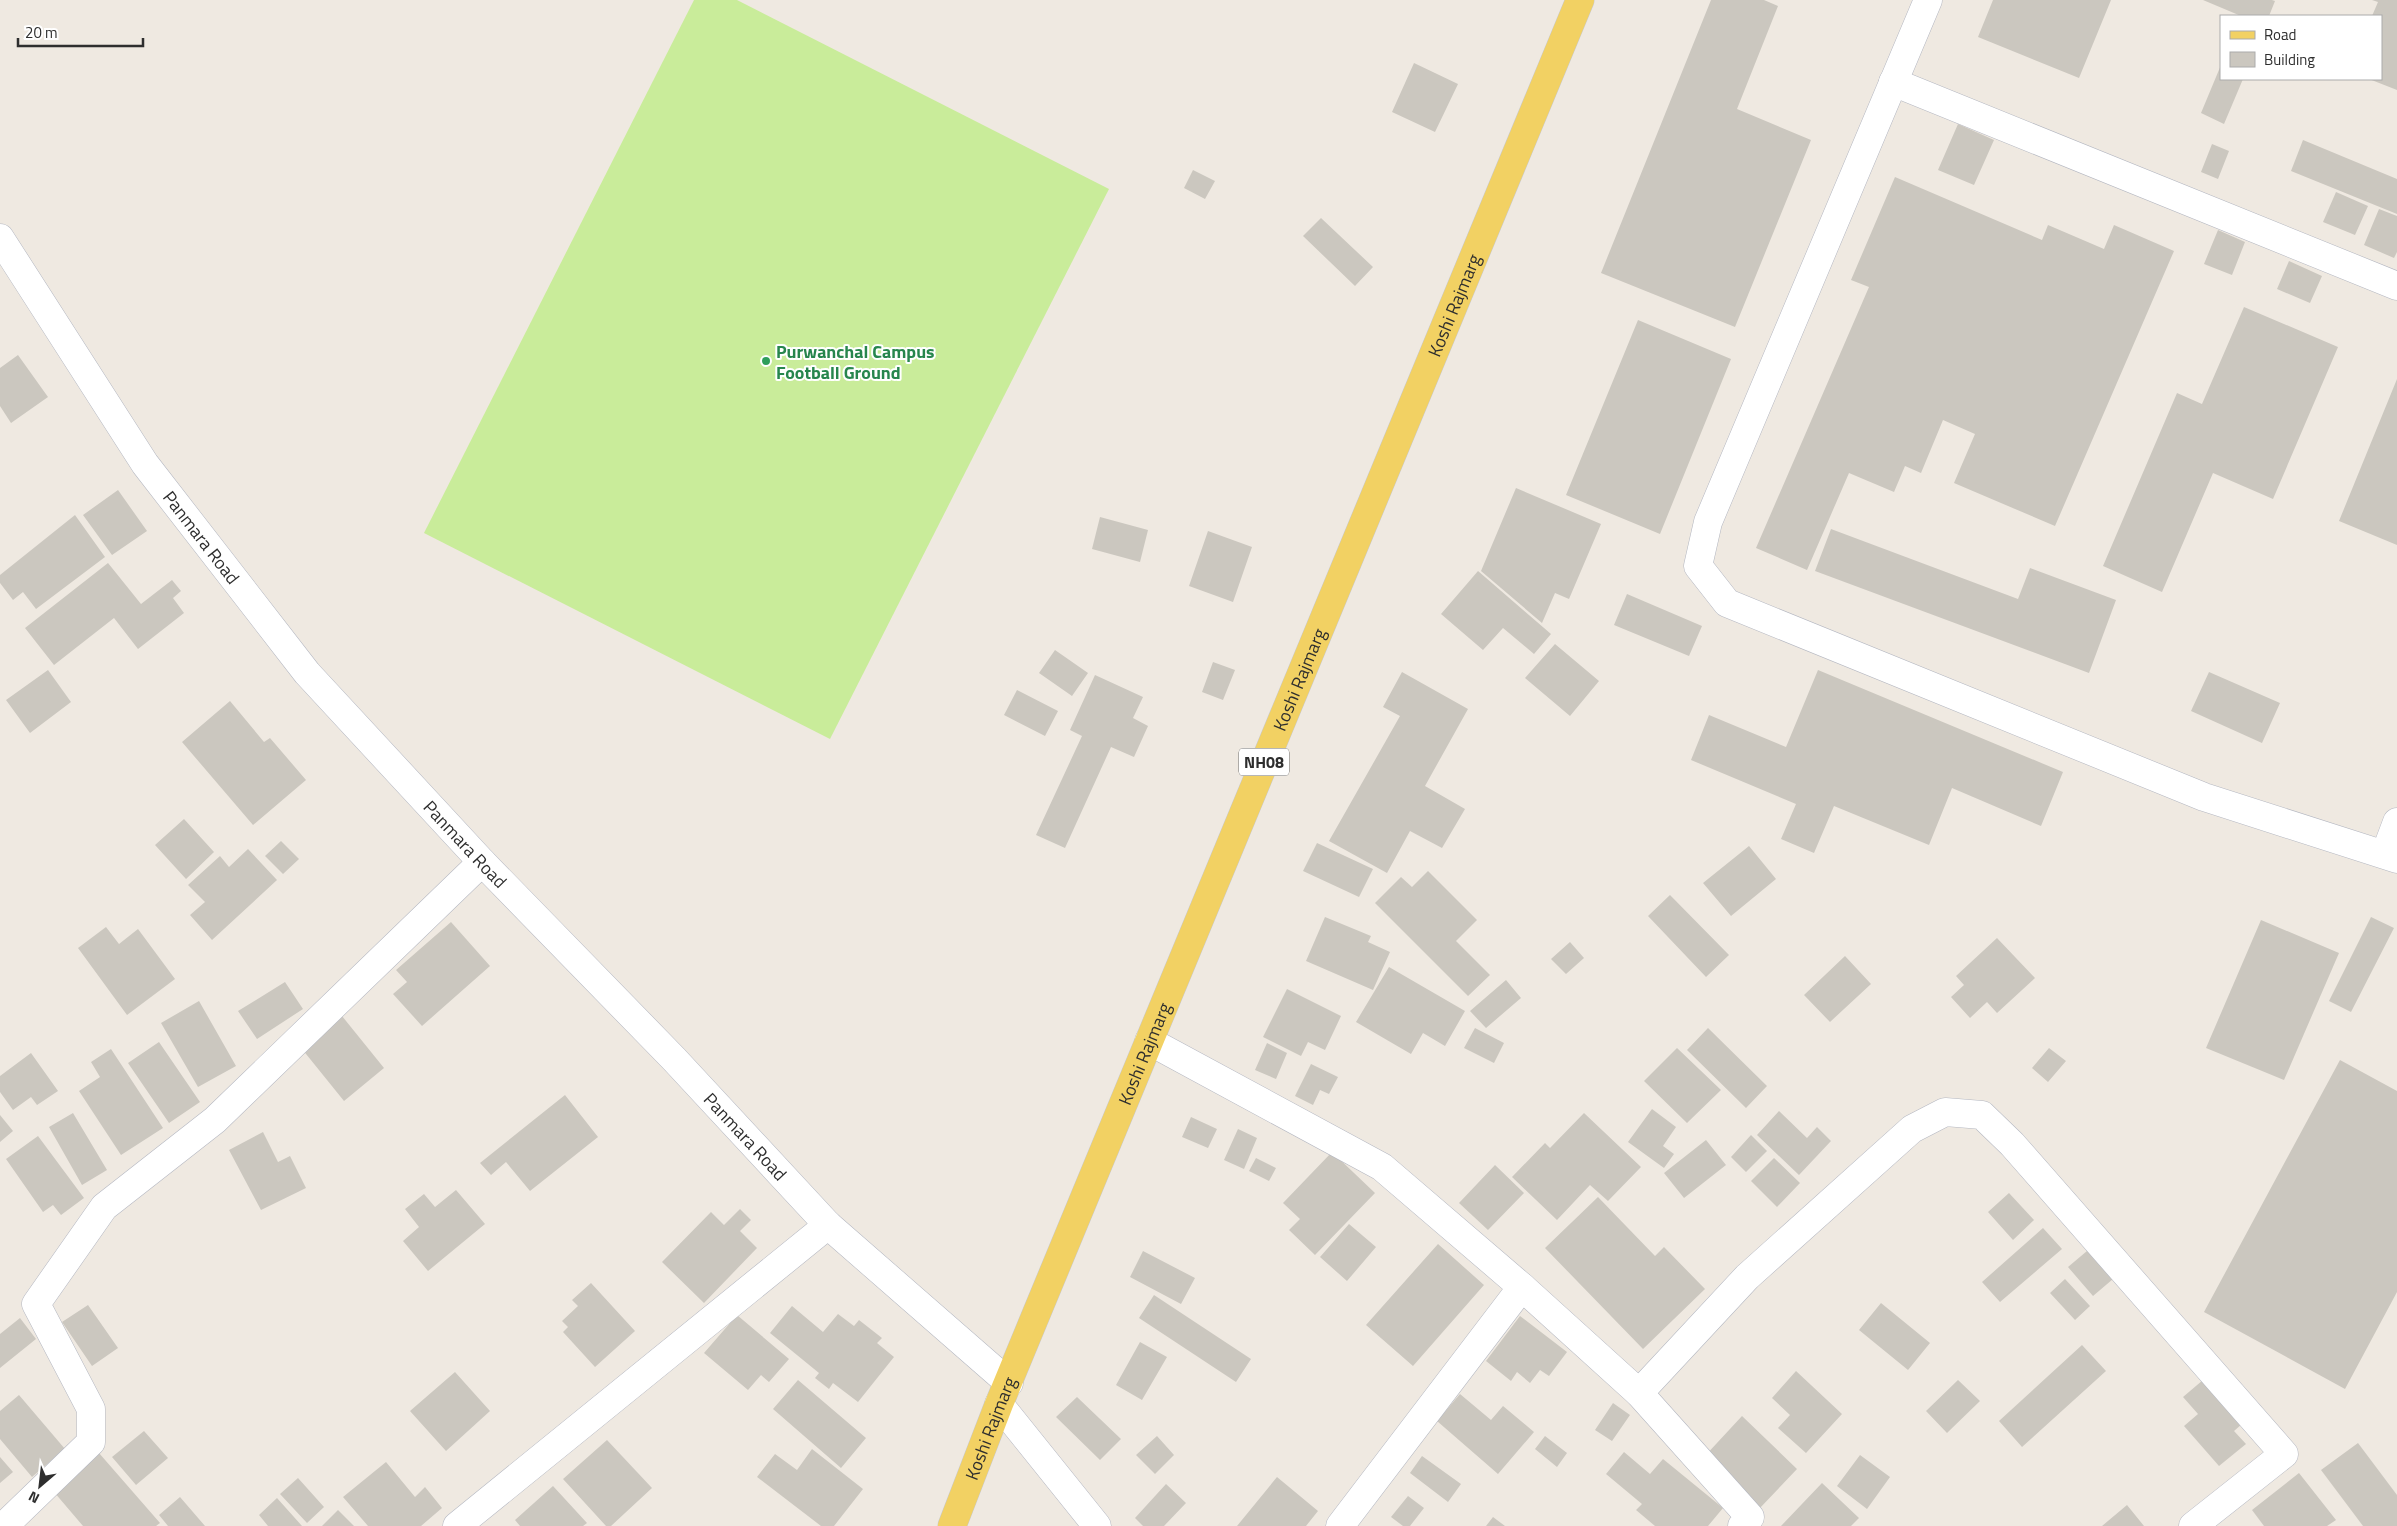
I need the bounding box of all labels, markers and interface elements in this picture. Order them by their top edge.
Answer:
scale bar [18,15,142,47]
legend [2220,15,2382,80]
text: 20 m [25,21,58,44]
text: Road [2264,23,2296,46]
text: Building [2264,48,2315,71]
street label: Koshi Rajmarg [1420,250,1487,361]
place label: Purwanchal Campus Football Ground [776,338,935,386]
marker: Purwanchal Campus Football Ground [760,355,772,367]
street label: Panmara Road [157,485,247,589]
street label: Koshi Rajmarg [1266,624,1332,735]
road number: NH08 [1239,749,1289,776]
street label: Panmara Road [418,794,514,894]
street label: Koshi Rajmarg [1111,998,1177,1109]
street label: Panmara Road [698,1086,794,1186]
street label: Koshi Rajmarg [958,1372,1022,1484]
north arrow [15,1461,65,1511]
text: N [24,1486,43,1509]

